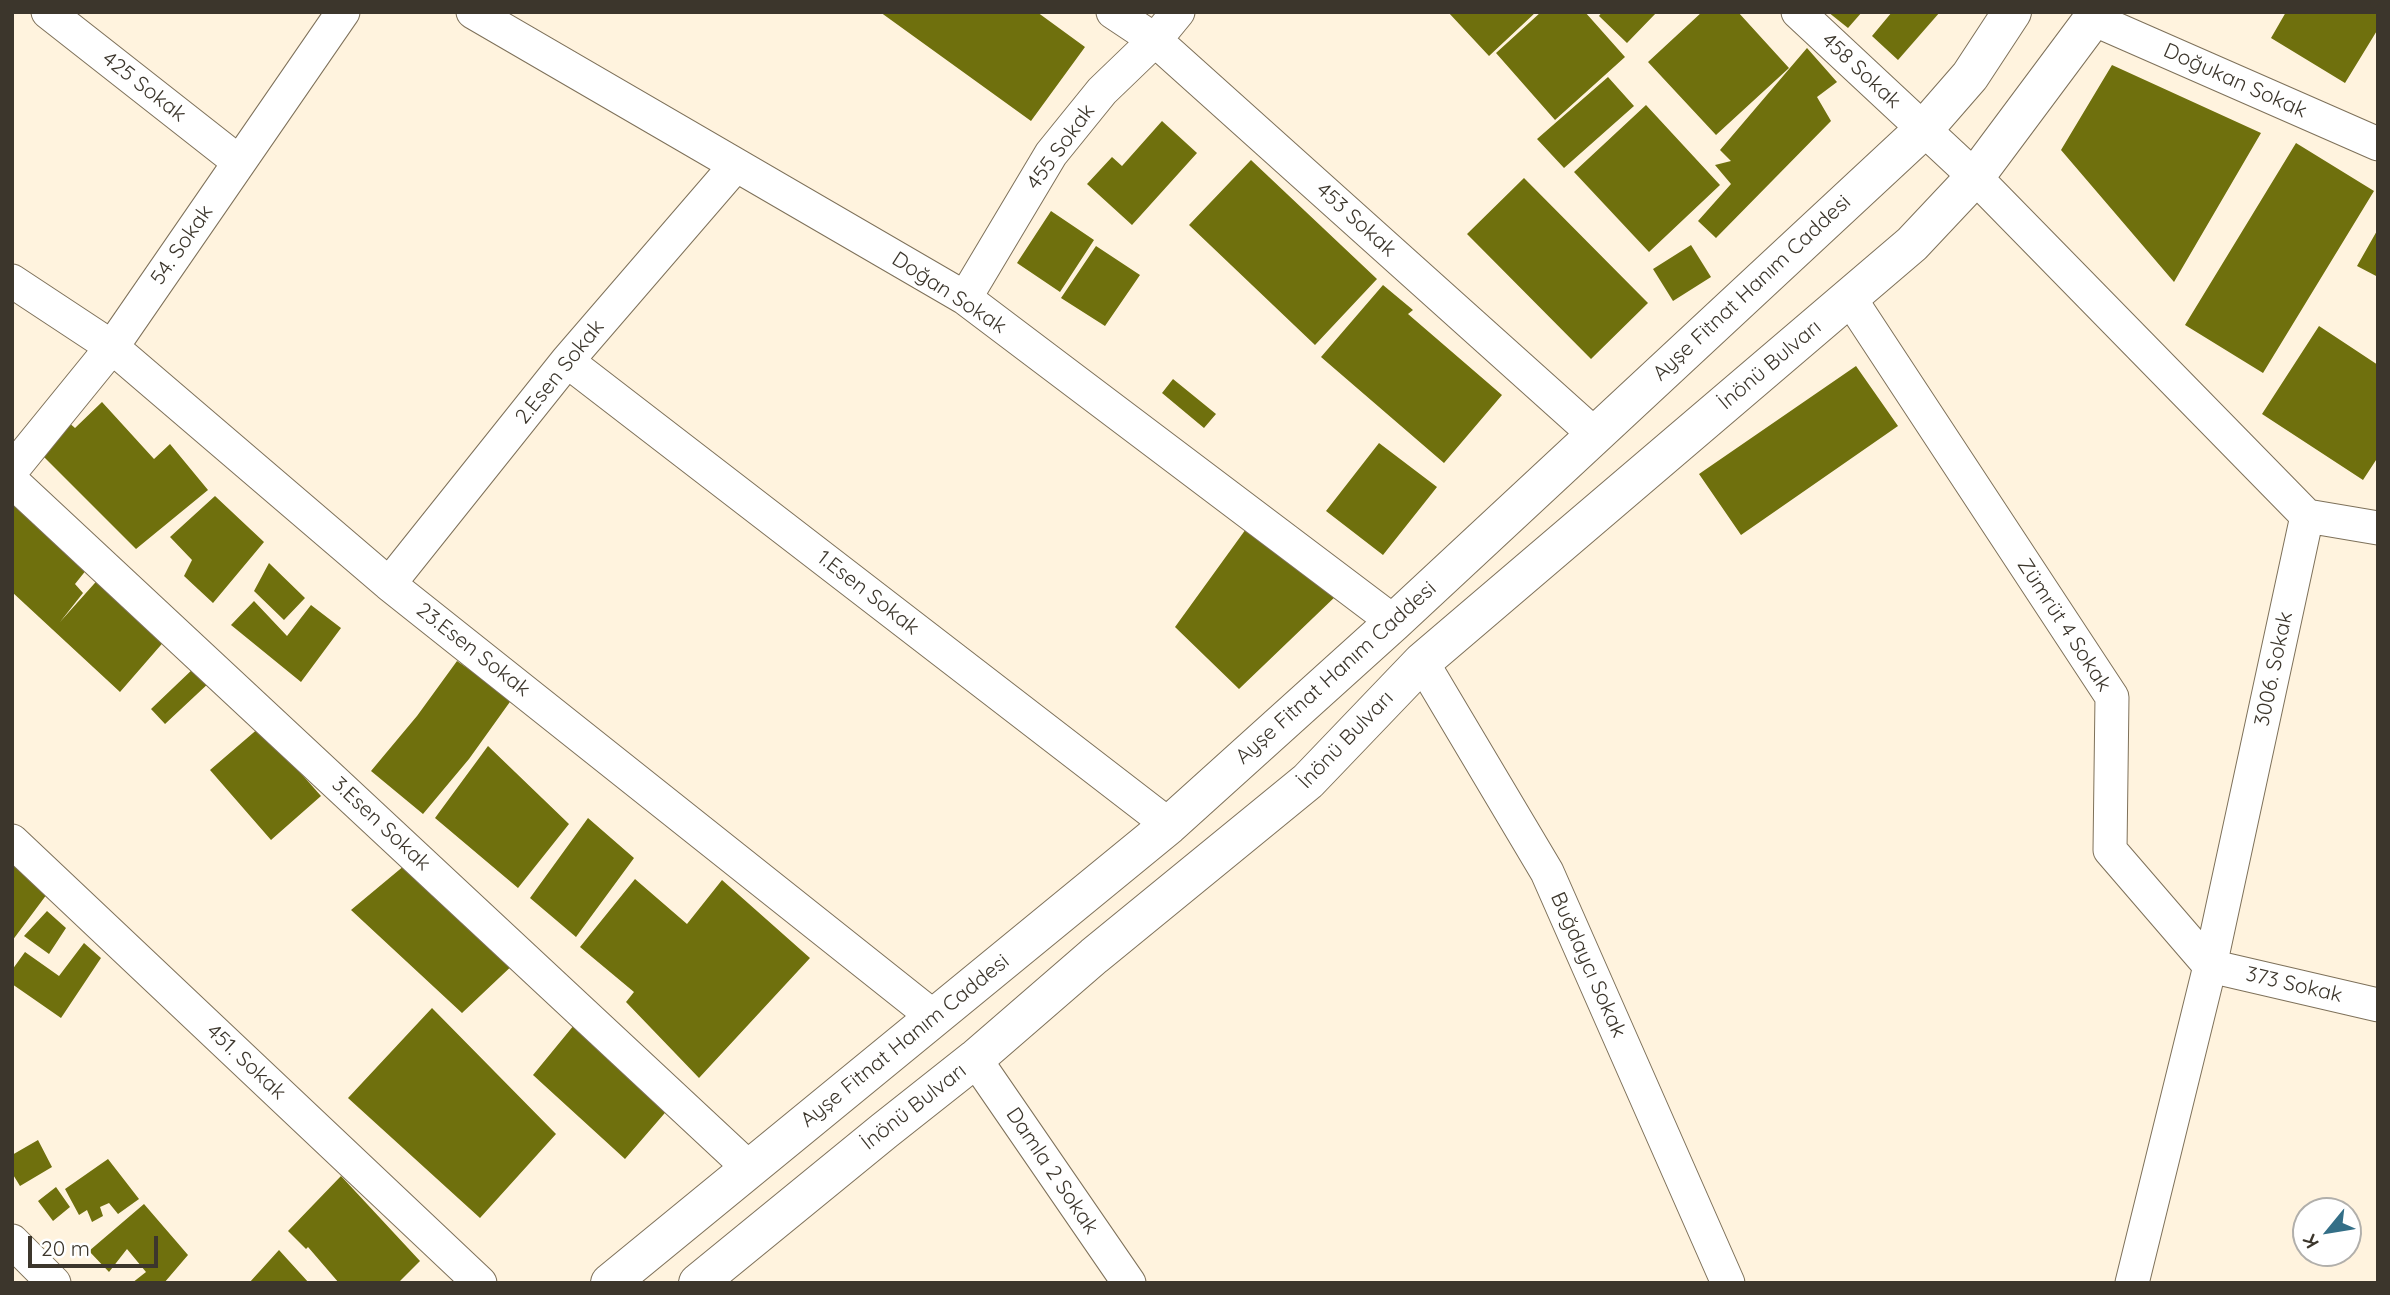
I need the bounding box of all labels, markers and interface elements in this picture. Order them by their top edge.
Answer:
street label: 458 Sokak [1816,28,1906,114]
street label: Doğukan Sokak [2159,38,2311,124]
street label: 425 Sokak [97,46,191,128]
street label: 455 Sokak [1022,99,1100,195]
street label: 453 Sokak [1311,178,1401,262]
street label: Ayşe Fitnat Hanım Caddesi [1648,190,1856,386]
street label: 54. Sokak [145,200,219,290]
street label: Doğan Sokak [887,247,1011,339]
street label: 2.Esen Sokak [510,315,610,429]
street label: İnönü Bulvarı [1714,315,1826,415]
street label: 1.Esen Sokak [812,545,924,641]
street label: Zümrüt 4 Sokak [2012,554,2116,696]
street label: Ayşe Fitnat Hanım Caddesi [1231,576,1441,770]
street label: 23.Esen Sokak [411,598,535,702]
street label: 3006. Sokak [2250,609,2298,729]
street label: İnönü Bulvarı [1293,686,1399,794]
street label: 3.Esen Sokak [326,772,436,876]
street label: Buğdaycı Sokak [1545,888,1631,1042]
street label: Ayşe Fitnat Hanım Caddesi [796,949,1014,1133]
street label: 373 Sokak [2243,962,2345,1008]
street label: 451. Sokak [201,1019,291,1105]
street label: İnönü Bulvarı [857,1058,971,1156]
street label: Damla 2 Sokak [1000,1103,1104,1239]
north arrow [2292,1197,2362,1267]
scale bar [32,1222,161,1266]
text: K [2297,1230,2324,1253]
text: 20 m [41,1235,90,1261]

